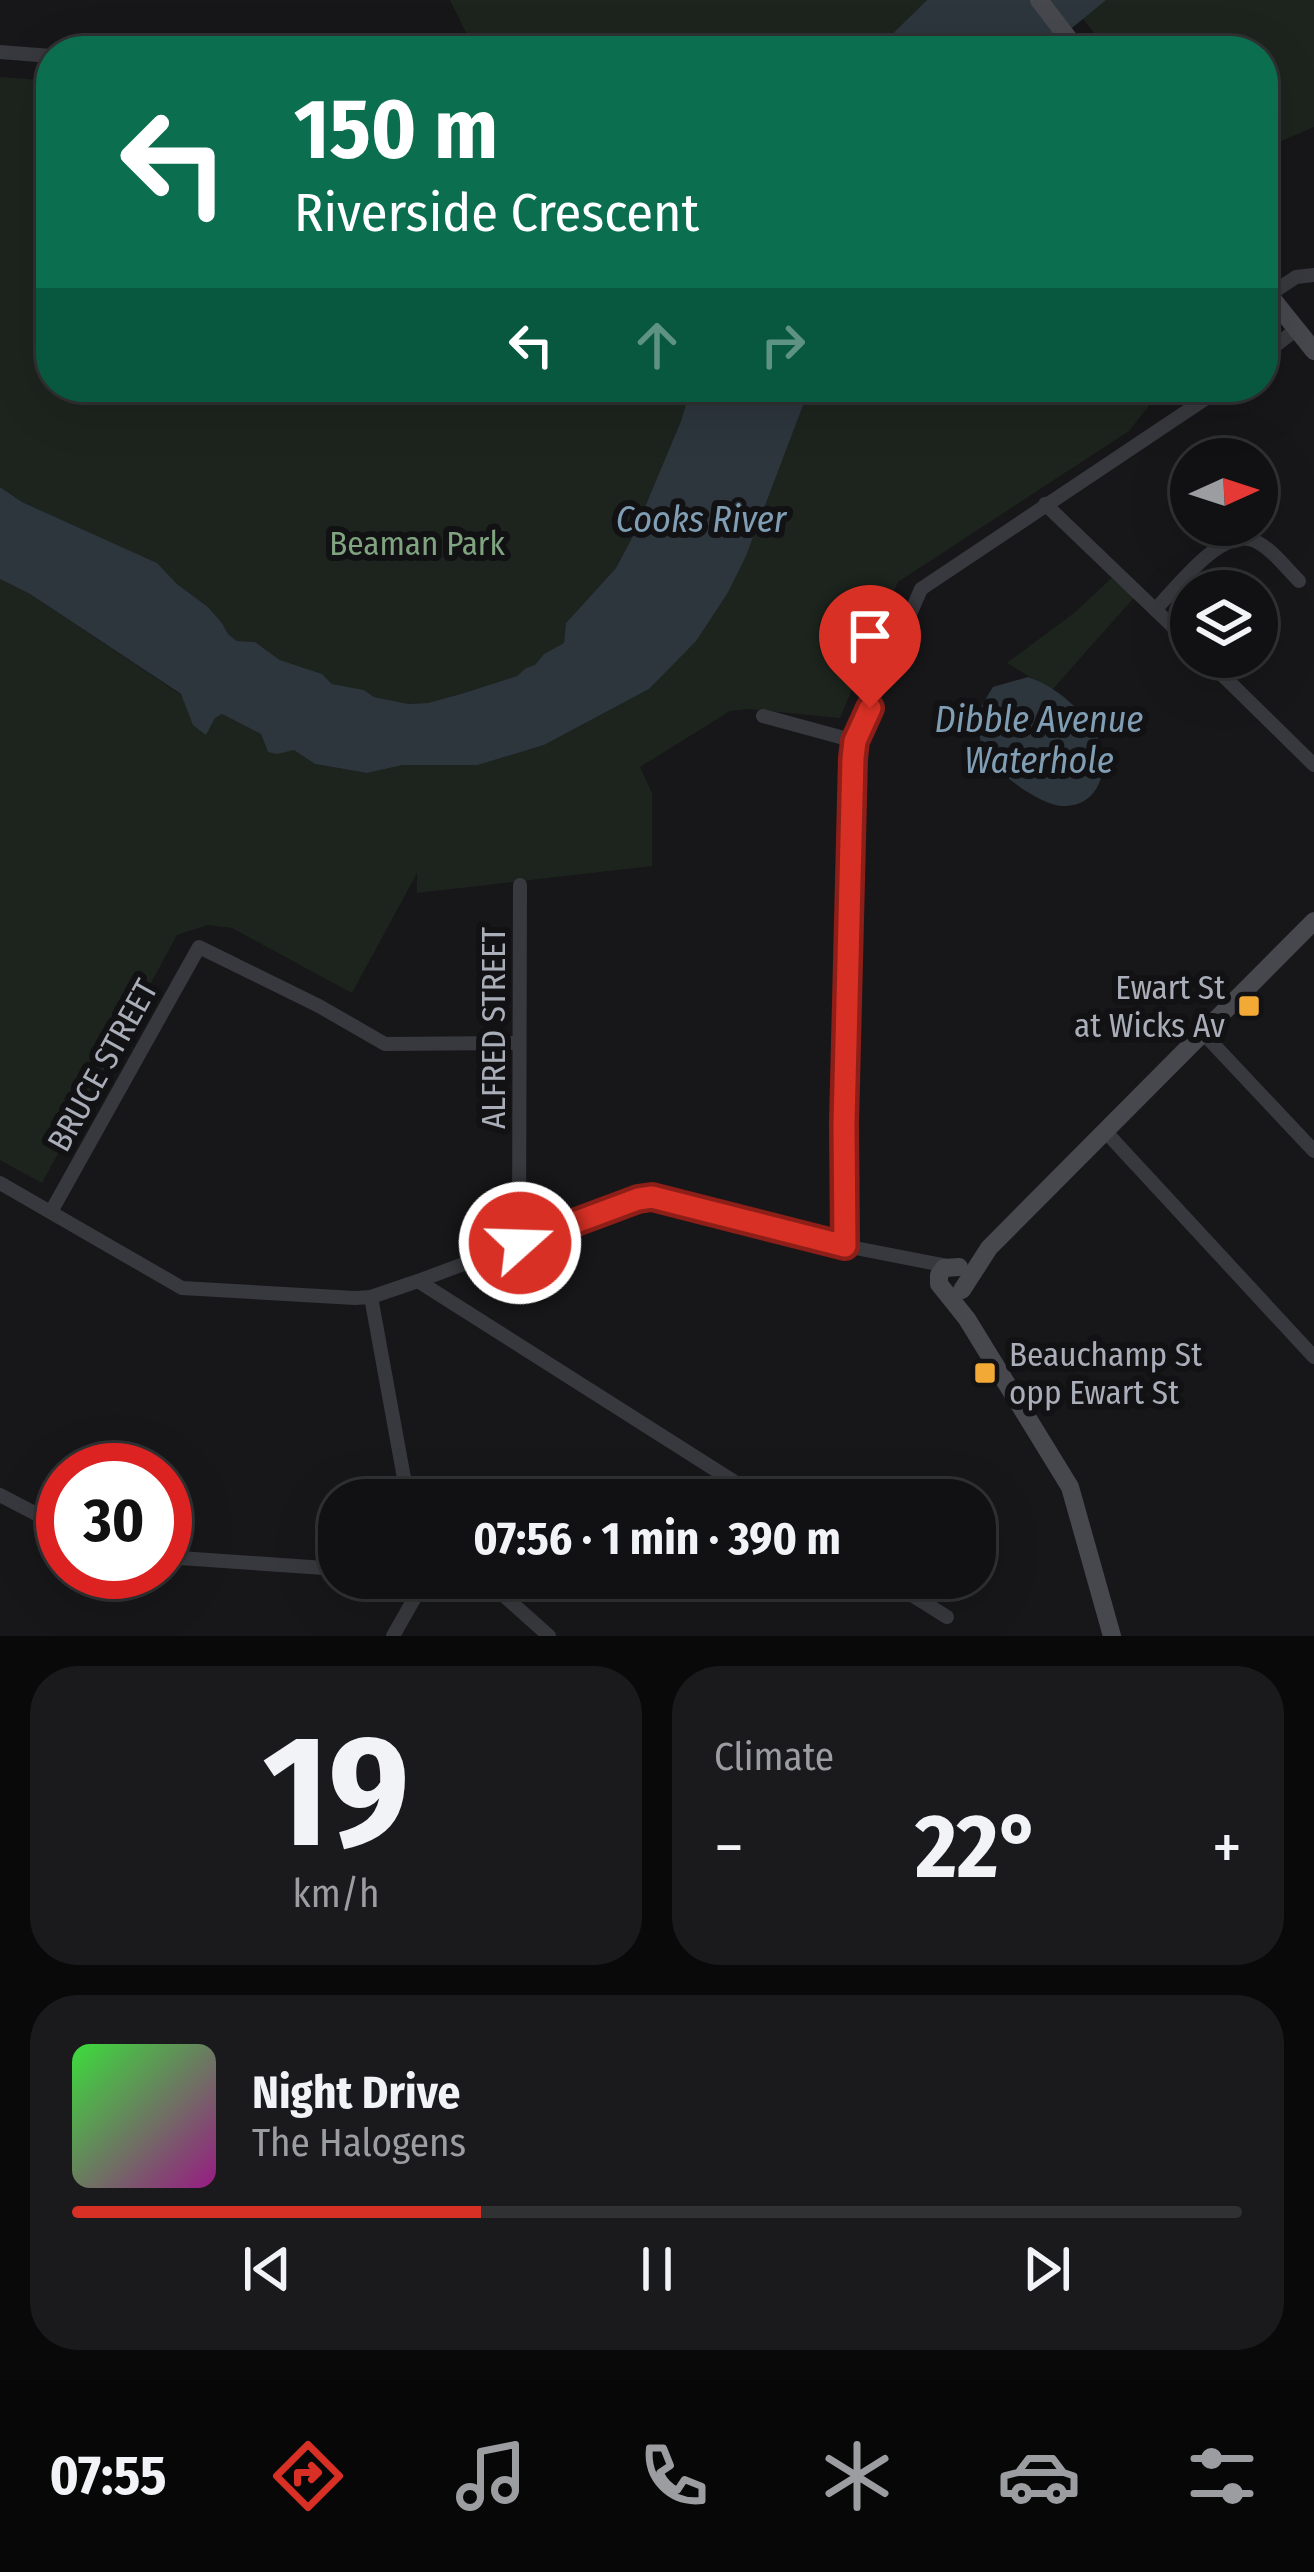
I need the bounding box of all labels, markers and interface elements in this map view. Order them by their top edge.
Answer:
text: 150 m [294,79,498,180]
icon: left [96,84,252,240]
text: Riverside Crescent [294,181,699,245]
icon: left [498,312,564,378]
icon: ahead [624,312,690,378]
icon: right [750,312,816,378]
north arrow [1170,438,1278,546]
map controls [1170,438,1278,678]
water label: Cooks River [616,498,788,542]
park label: Beaman Park [329,524,505,564]
button: layers [1170,570,1278,678]
pin [819,585,921,708]
icon: arrive [837,603,903,669]
water label: Dibble Avenue Waterhole [935,698,1143,783]
street label: ALFRED STREET [474,926,514,1129]
place label: Ewart St at Wicks Av [1074,968,1225,1046]
street label: BRUCE STREET [39,972,167,1158]
marker: Ewart St at Wicks Av [1236,993,1262,1019]
position arrow [457,1180,583,1306]
place label: Beauchamp St opp Ewart St [1009,1335,1202,1413]
marker: Beauchamp St opp Ewart St [972,1360,998,1386]
speed limit sign: 30 [36,1443,192,1599]
text: 07:56 · 1 min · 390 m [473,1512,841,1566]
text: 19 [263,1699,409,1886]
text: Climate [714,1734,834,1780]
text: 22° [915,1793,1041,1901]
text: − [714,1808,744,1887]
text: + [1212,1808,1242,1887]
text: km/h [293,1871,379,1917]
text: Night Drive [252,2066,460,2120]
text: The Halogens [252,2120,466,2166]
icon: previous [234,2236,300,2302]
icon: pause [624,2236,690,2302]
icon: next [1014,2236,1080,2302]
icon: directions [266,2434,350,2518]
icon: music [449,2434,533,2518]
icon: phone [632,2434,716,2518]
icon: climate [815,2434,899,2518]
icon: car [997,2434,1081,2518]
icon: filters [1180,2434,1264,2518]
text: 07:55 [49,2444,167,2508]

